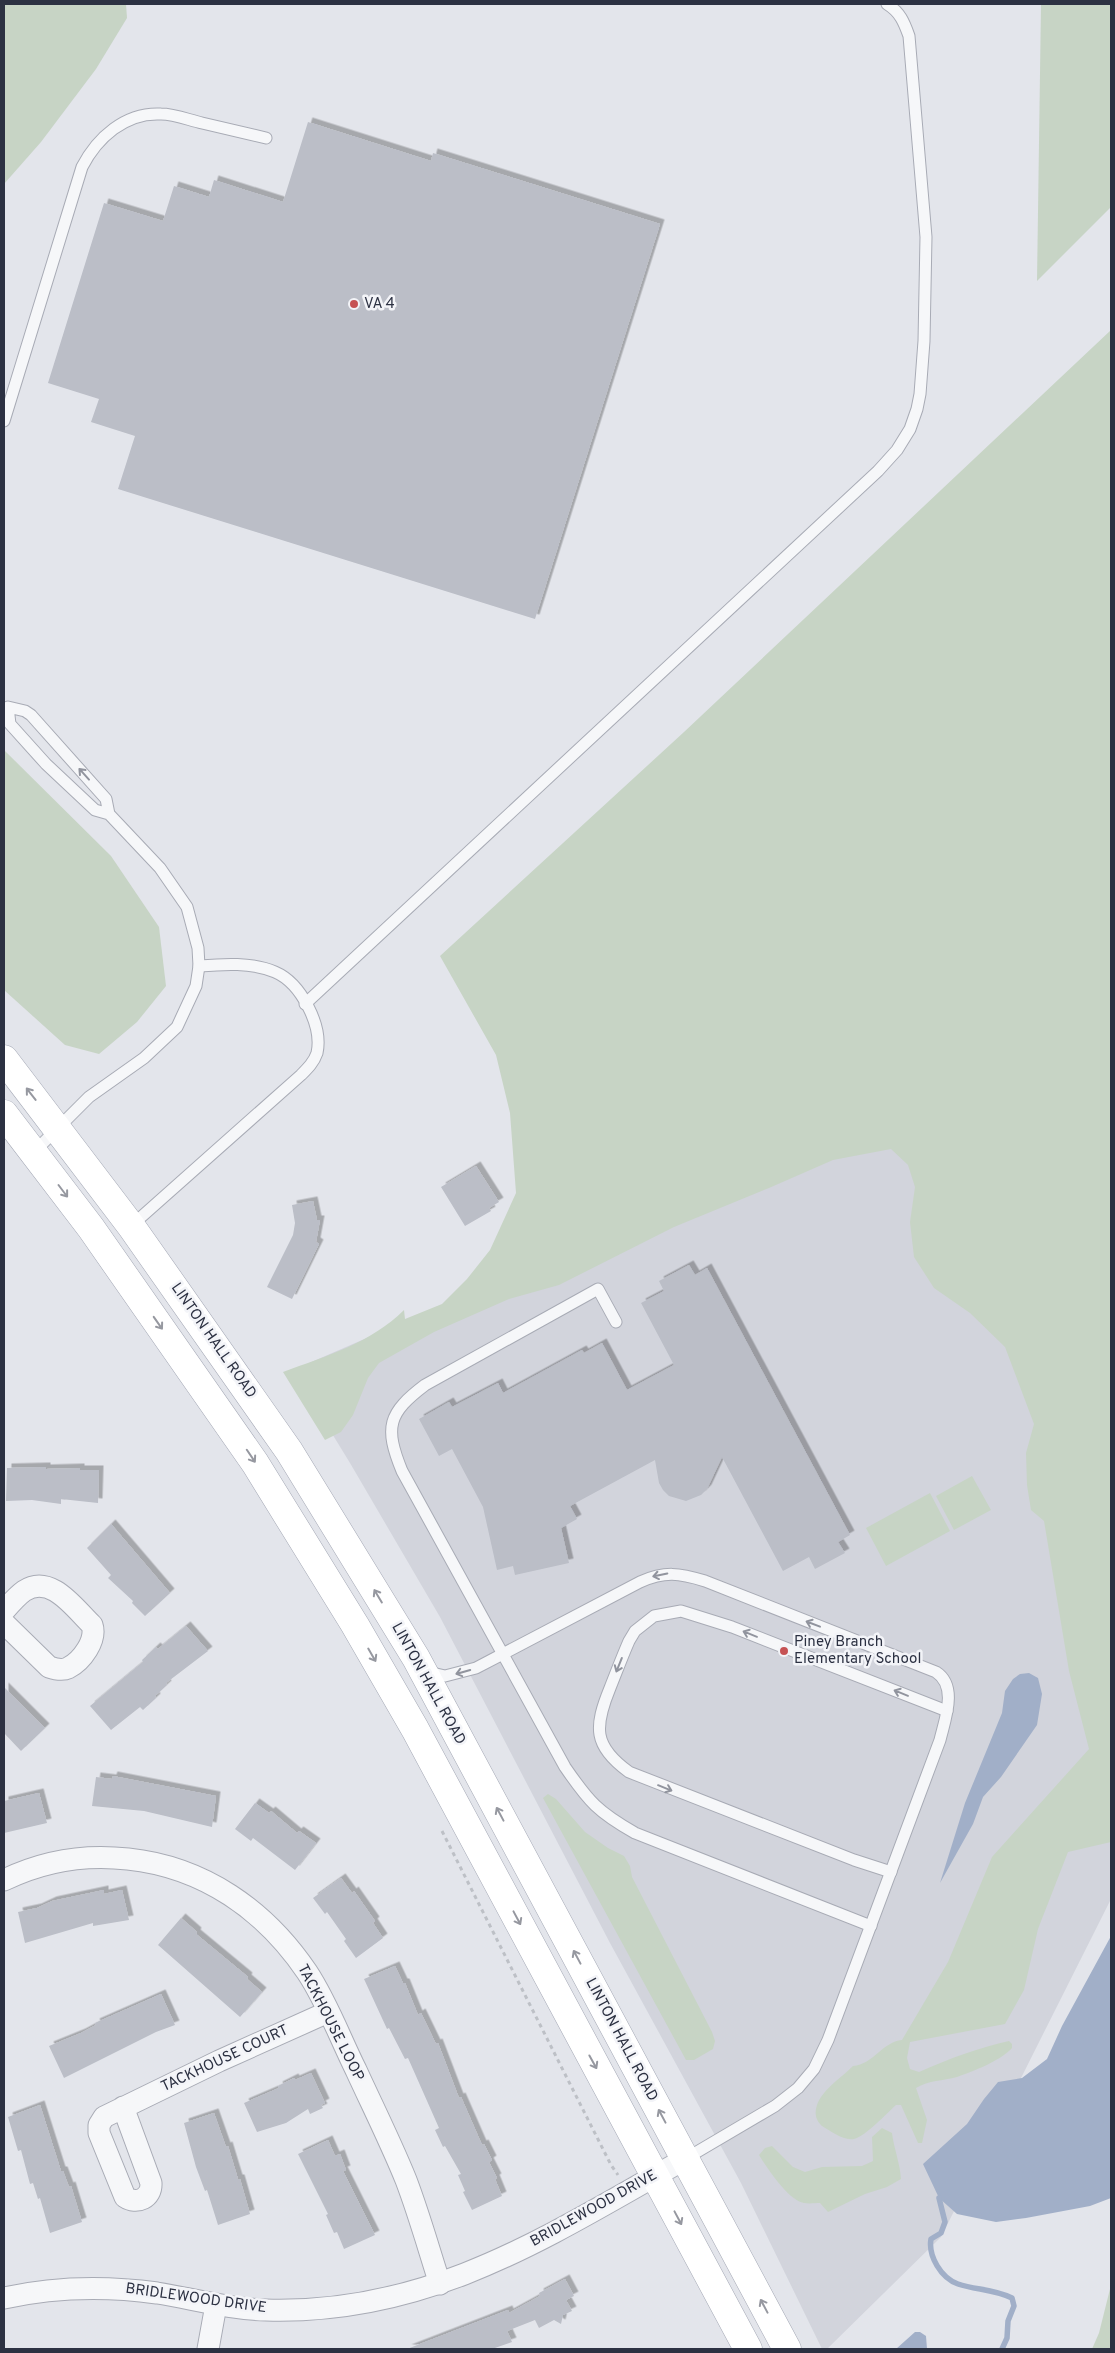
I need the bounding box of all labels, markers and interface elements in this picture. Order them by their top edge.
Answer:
place label: VA 4 [364,295,395,314]
marker: VA 4 [348,298,360,310]
one-way arrow [78,767,90,780]
one-way arrow [26,1087,37,1100]
one-way arrow [58,1184,69,1197]
street label: LINTON HALL ROAD [166,1280,260,1402]
one-way arrow [153,1316,163,1330]
one-way arrow [246,1449,256,1463]
one-way arrow [652,1571,668,1580]
one-way arrow [372,1590,382,1604]
one-way arrow [806,1618,821,1628]
street label: LINTON HALL ROAD [387,1620,469,1748]
one-way arrow [743,1628,758,1638]
place label: Piney Branch Elementary School [794,1633,921,1669]
marker: Piney Branch Elementary School [778,1645,790,1657]
one-way arrow [367,1647,377,1662]
one-way arrow [614,1657,623,1672]
one-way arrow [455,1668,471,1677]
one-way arrow [894,1688,909,1697]
one-way arrow [657,1784,673,1793]
one-way arrow [495,1807,504,1822]
one-way arrow [512,1911,522,1926]
one-way arrow [572,1950,581,1965]
street label: TACKHOUSE LOOP [292,1961,368,2085]
street label: LINTON HALL ROAD [581,1975,661,2105]
street label: TACKHOUSE COURT [158,2021,292,2097]
one-way arrow [588,2054,598,2069]
one-way arrow [657,2109,666,2124]
street label: BRIDLEWOOD DRIVE [527,2166,661,2252]
one-way arrow [674,2211,684,2225]
street label: BRIDLEWOOD DRIVE [124,2280,268,2318]
one-way arrow [759,2299,769,2314]

